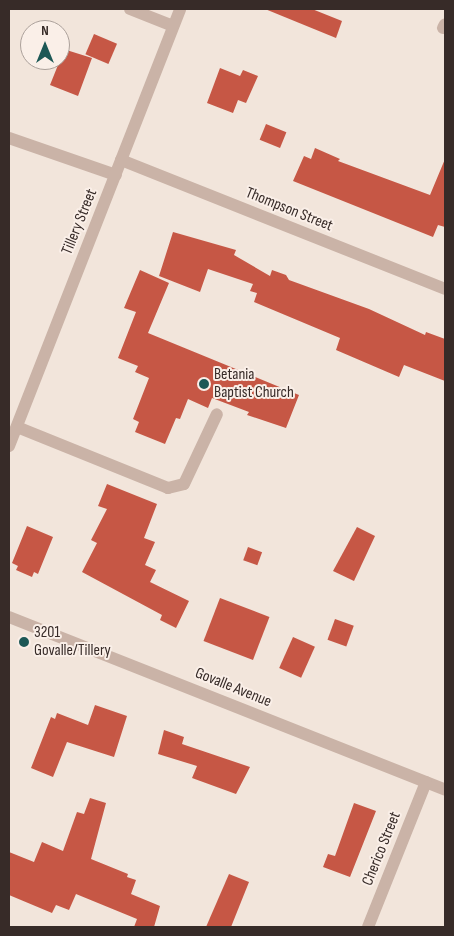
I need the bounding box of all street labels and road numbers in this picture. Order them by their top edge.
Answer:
street label: Thompson Street [243,184,335,236]
street label: Tillery Street [58,186,102,258]
street label: Govalle Avenue [192,664,274,712]
street label: Cherico Street [359,809,405,889]

